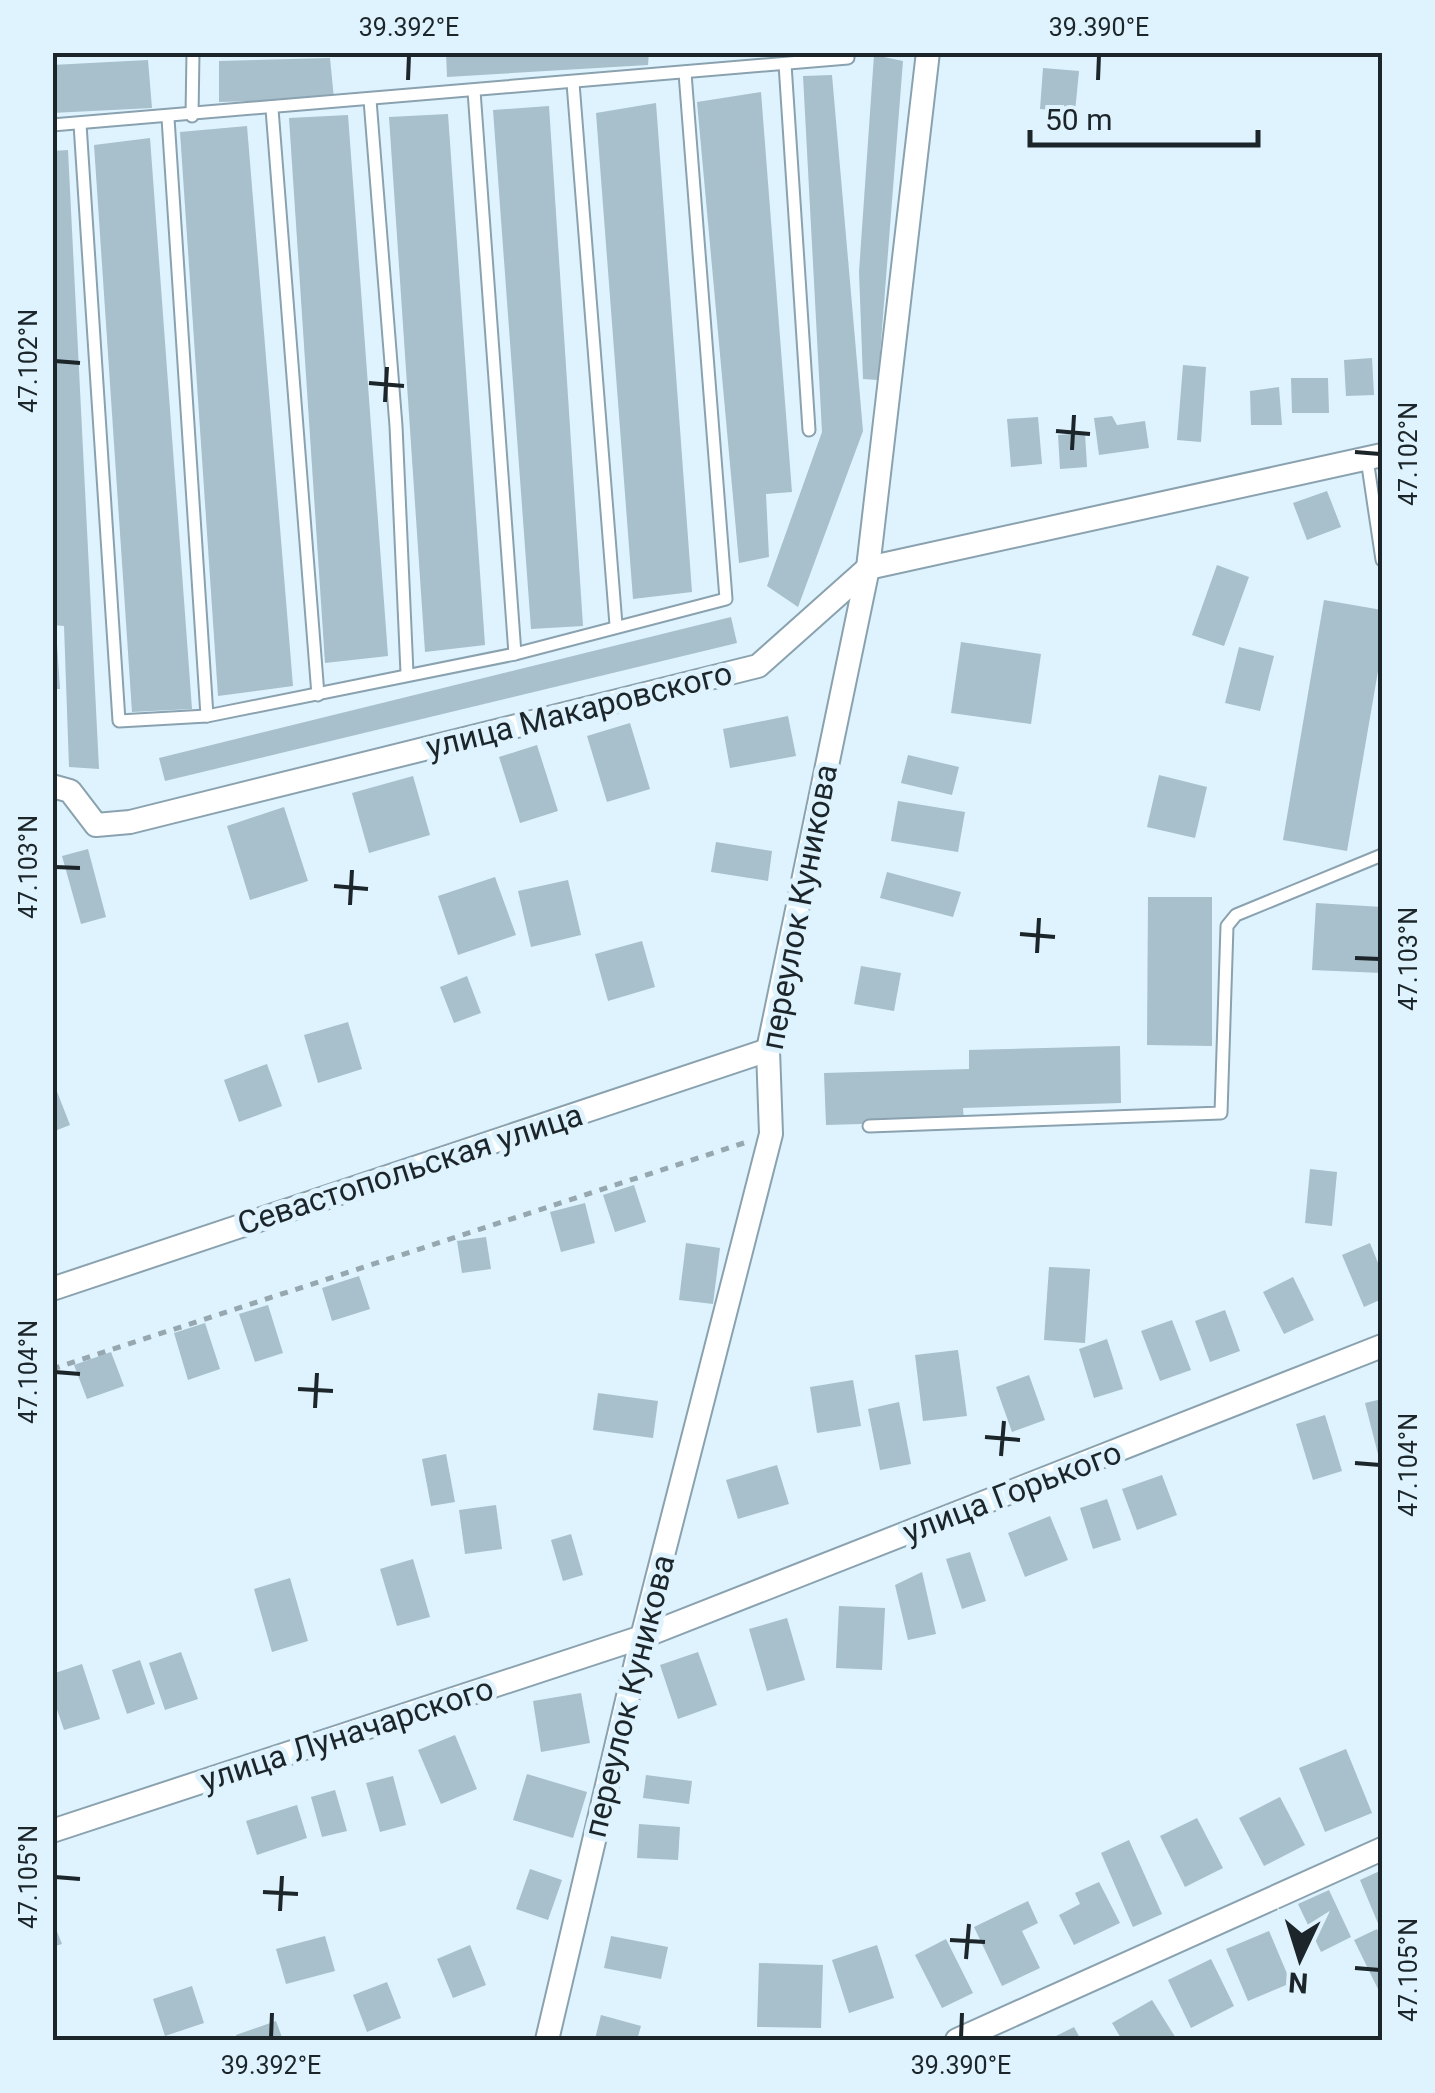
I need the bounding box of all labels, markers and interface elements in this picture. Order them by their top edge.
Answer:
text: 39.392°E [359,13,459,42]
text: 39.390°E [1049,13,1149,42]
scale bar [1030,85,1258,147]
text: 50 m [1045,102,1112,137]
text: 47.102°N [14,309,43,413]
text: 47.102°N [1394,402,1423,506]
street label: улица Макаровского [422,654,736,766]
street label: переулок Куникова [753,761,845,1053]
text: 47.103°N [14,815,43,919]
text: 47.103°N [1394,907,1423,1011]
street label: Севастопольская улица [233,1095,587,1243]
text: 47.104°N [14,1320,43,1424]
text: 47.104°N [1394,1413,1423,1517]
street label: улица Горького [897,1433,1127,1551]
street label: переулок Куникова [576,1551,682,1841]
street label: улица Луначарского [196,1669,498,1799]
text: 47.105°N [14,1825,43,1929]
north arrow [1250,1908,1350,2008]
text: 47.105°N [1394,1918,1423,2022]
text: N [1287,1965,1309,2000]
text: 39.392°E [221,2051,321,2080]
text: 39.390°E [911,2051,1011,2080]

